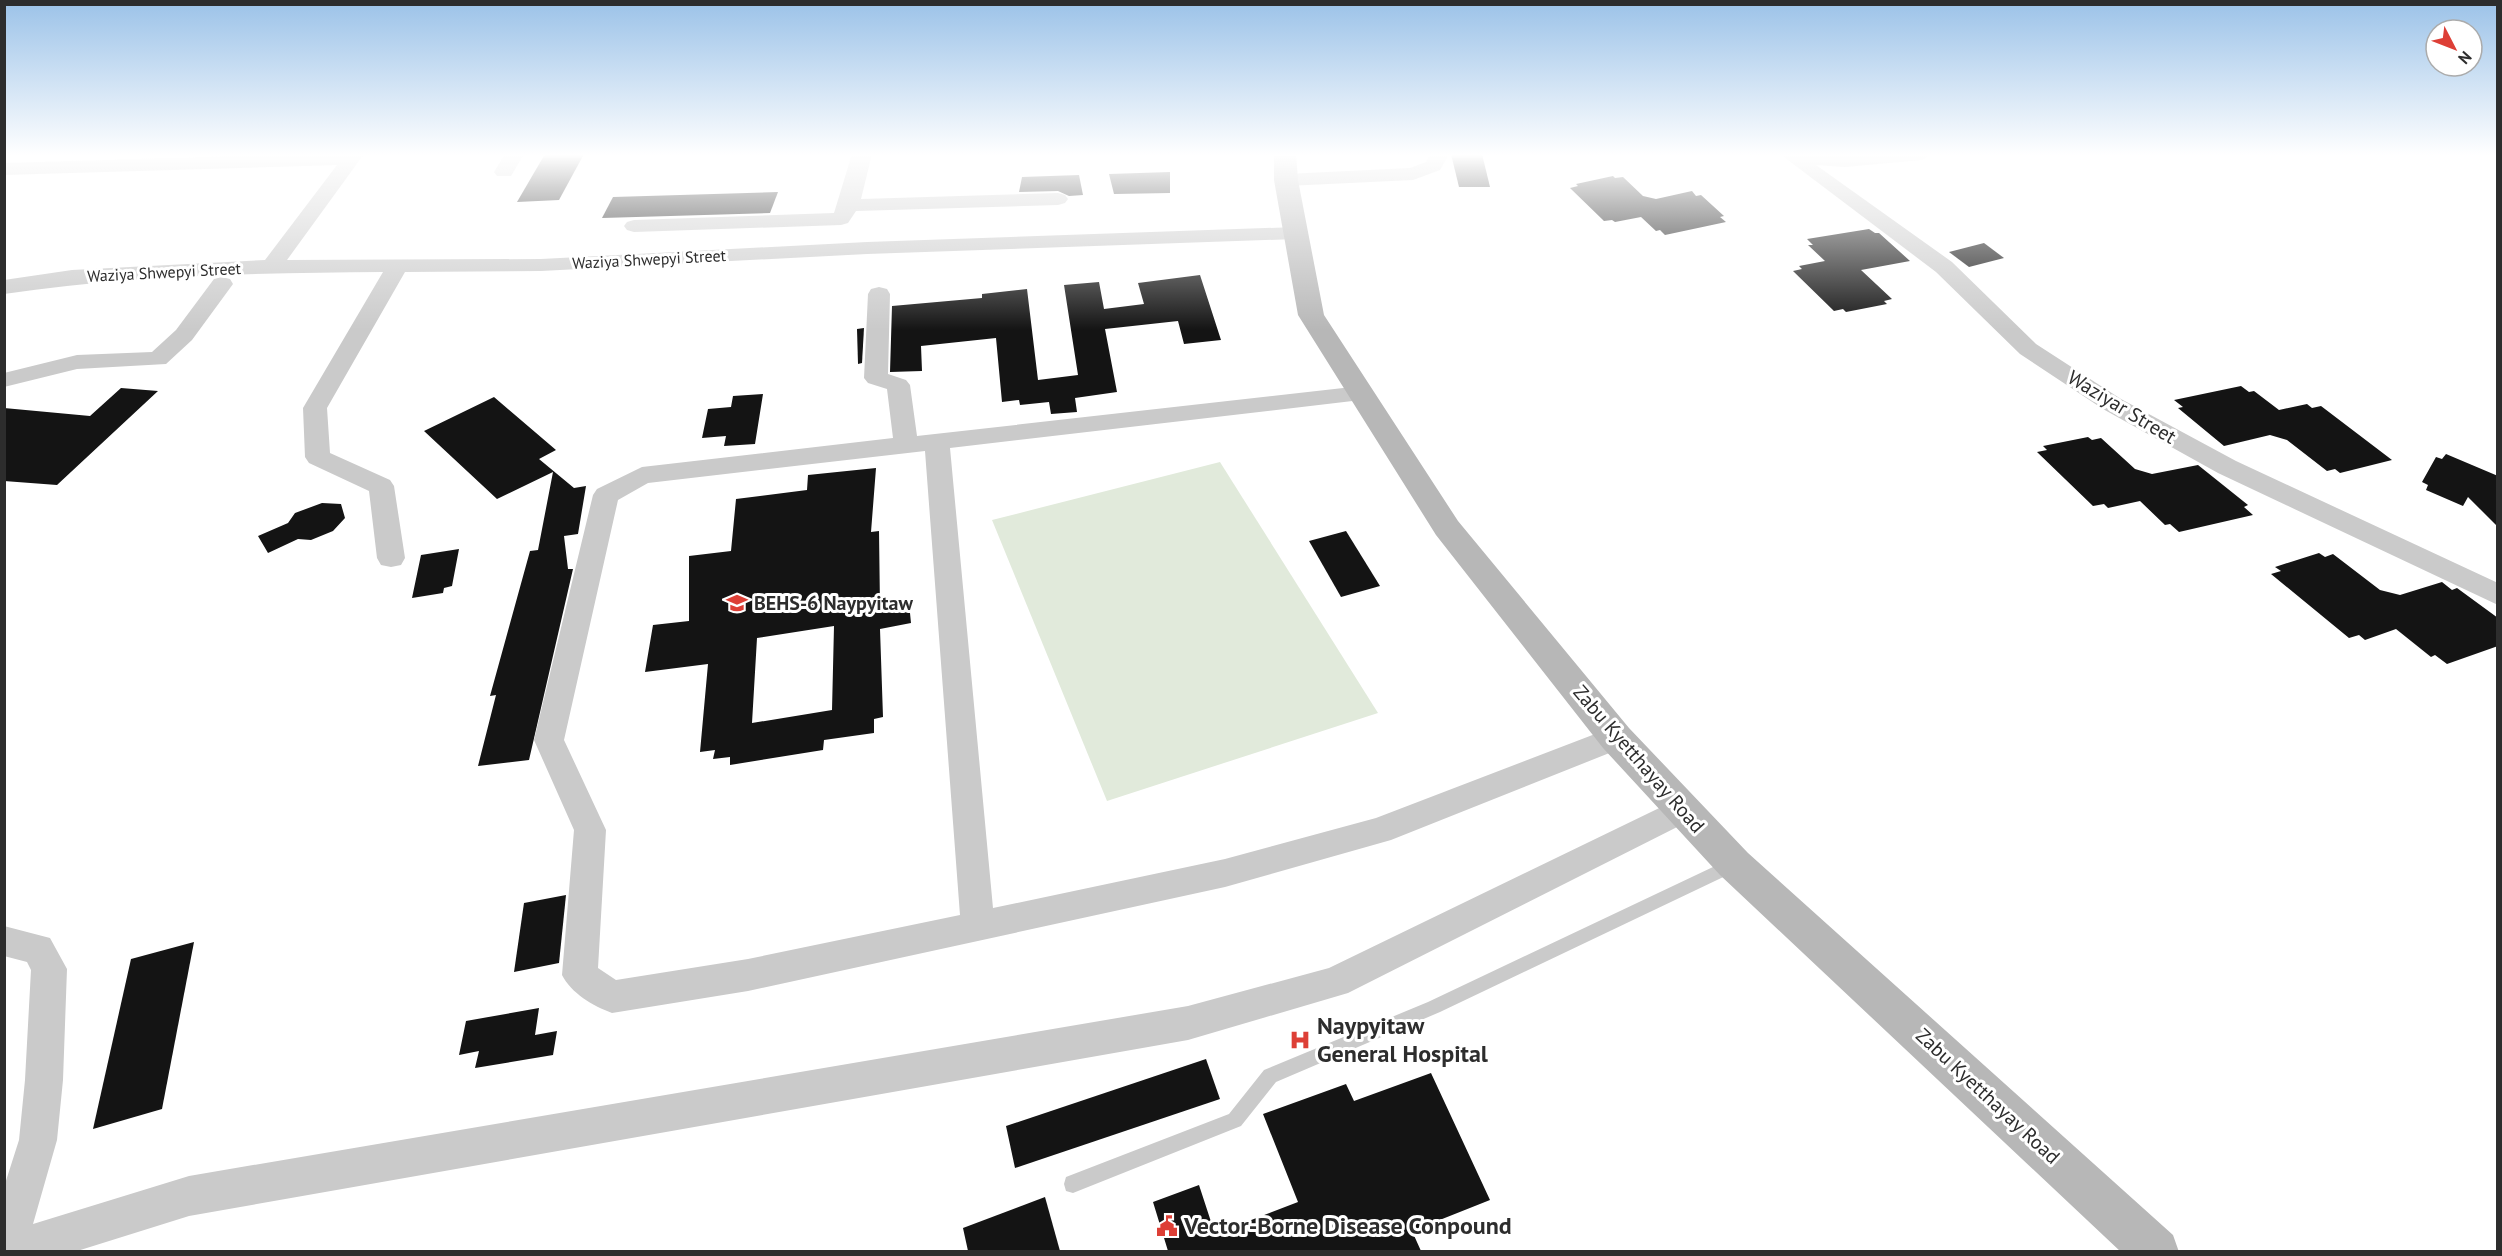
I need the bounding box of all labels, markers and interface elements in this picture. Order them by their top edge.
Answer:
north arrow [2424,18,2484,78]
text: N [2454,47,2476,69]
street label: Waziya Shwepyi Street [572,245,727,273]
street label: Waziya Shwepyi Street [87,258,242,286]
street label: Waziyar Street [2063,364,2181,450]
place label: BEHS-6 Naypyitaw [754,590,913,616]
school or university icon: BEHS-6 Naypyitaw [725,591,749,615]
street label: Zabu Kyetthayay Road [1568,680,1710,838]
place label: Naypyitaw General Hospital [1317,1010,1489,1069]
street label: Zabu Kyetthayay Road [1911,1023,2065,1169]
hospital icon: Naypyitaw General Hospital [1288,1028,1312,1052]
place label: Vector-Borne Disease Conpound [1183,1210,1512,1241]
public building icon: Vector-Borne Disease Conpound [1155,1214,1179,1238]

